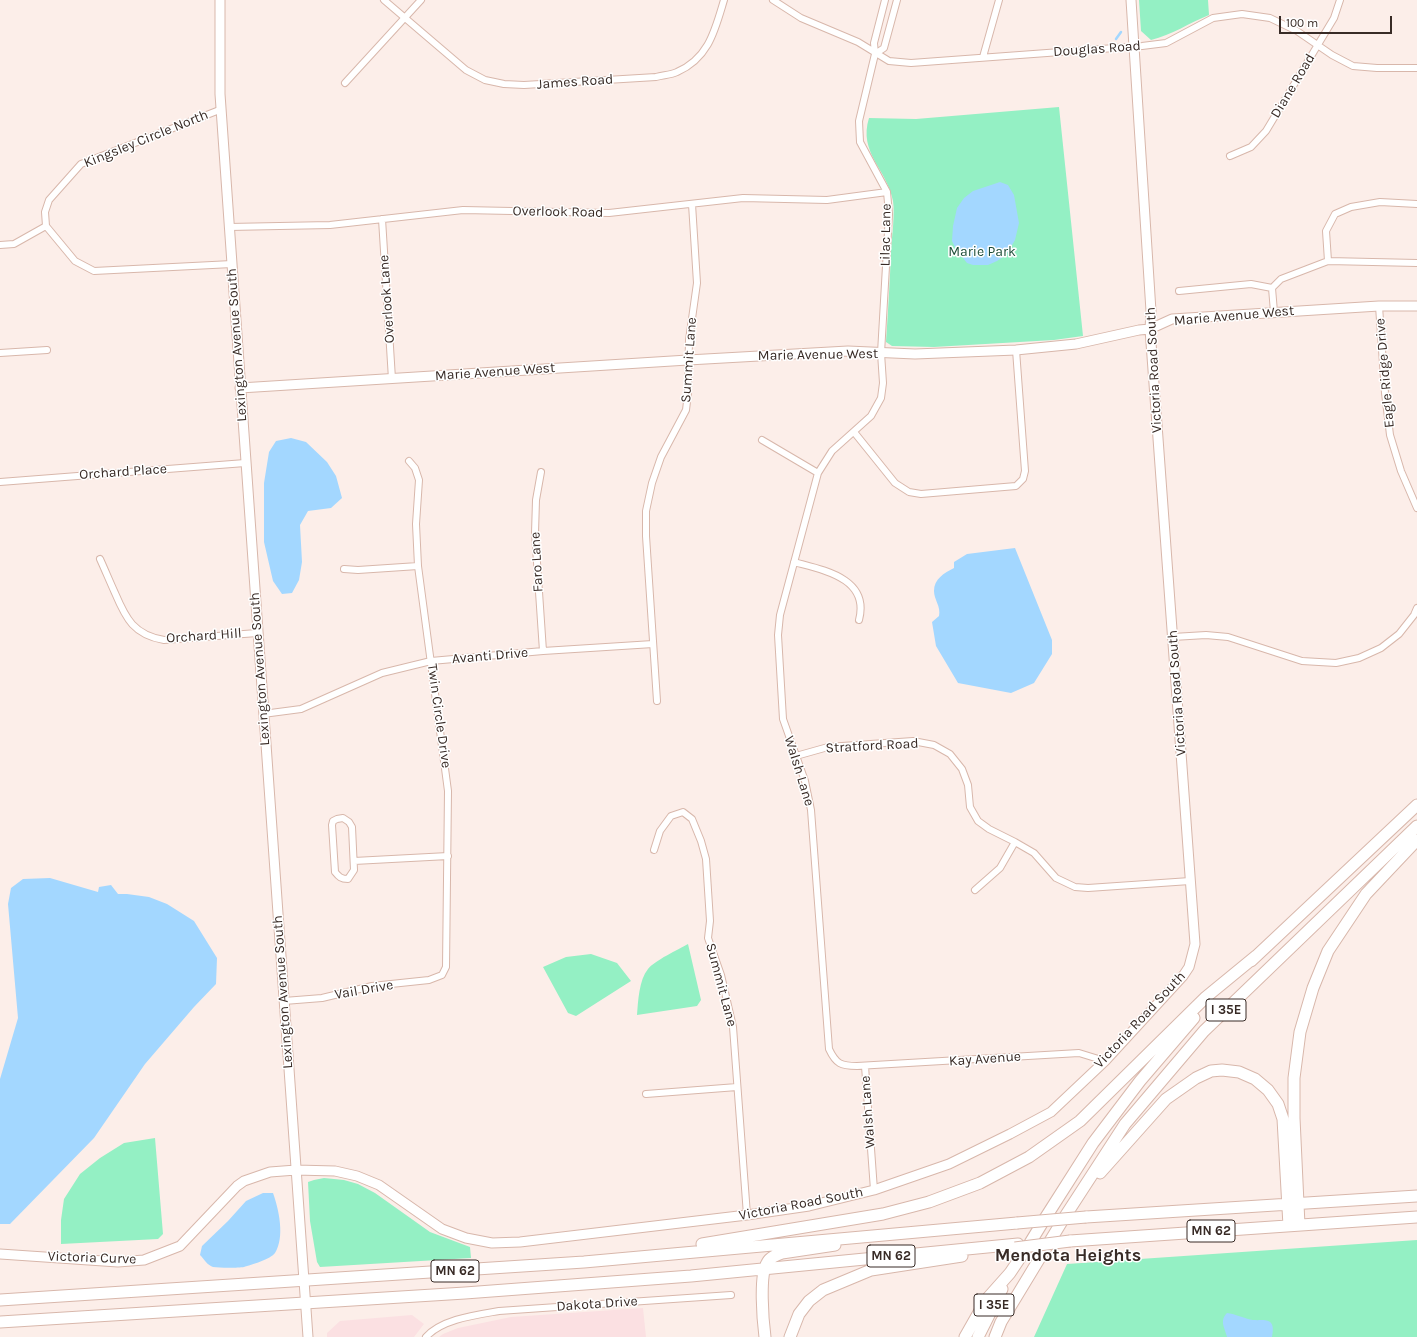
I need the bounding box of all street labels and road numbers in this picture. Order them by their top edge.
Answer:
street label: Douglas Road [1053,38,1141,60]
street label: Diane Road [1267,51,1319,121]
street label: James Road [536,71,614,93]
street label: Kingsley Circle North [81,106,211,172]
street label: Overlook Road [512,203,604,221]
street label: Lilac Lane [877,203,895,267]
street label: Overlook Lane [376,254,398,344]
street label: Lexington Avenue South [223,268,251,422]
street label: Marie Avenue West [1173,302,1295,330]
street label: Victoria Road South [1142,306,1166,434]
street label: Summit Lane [678,317,700,403]
street label: Eagle Ridge Drive [1372,317,1398,429]
street label: Marie Avenue West [758,346,878,364]
street label: Marie Avenue West [434,359,556,385]
street label: Orchard Place [79,461,167,483]
street label: Faro Lane [527,531,547,593]
street label: Lexington Avenue South [246,592,274,746]
street label: Orchard Hill [166,625,242,647]
street label: Victoria Road South [1164,629,1190,757]
street label: Avanti Drive [451,644,529,668]
street label: Twin Circle Drive [423,663,455,769]
street label: Walsh Lane [780,734,818,808]
street label: Stratford Road [825,735,919,757]
street label: Lexington Avenue South [269,915,297,1069]
street label: Summit Lane [702,941,740,1029]
street label: Victoria Road South [1091,968,1189,1072]
street label: Vail Drive [333,977,395,1003]
road number: I 35E [1206,999,1246,1021]
street label: Kay Avenue [948,1048,1022,1070]
street label: Walsh Lane [857,1075,879,1149]
street label: Victoria Road South [737,1184,865,1224]
road number: MN 62 [1187,1220,1235,1242]
road number: MN 62 [867,1245,915,1267]
street label: Victoria Curve [47,1248,137,1268]
road number: MN 62 [431,1260,479,1282]
street label: Dakota Drive [556,1293,638,1315]
road number: I 35E [974,1294,1014,1316]

